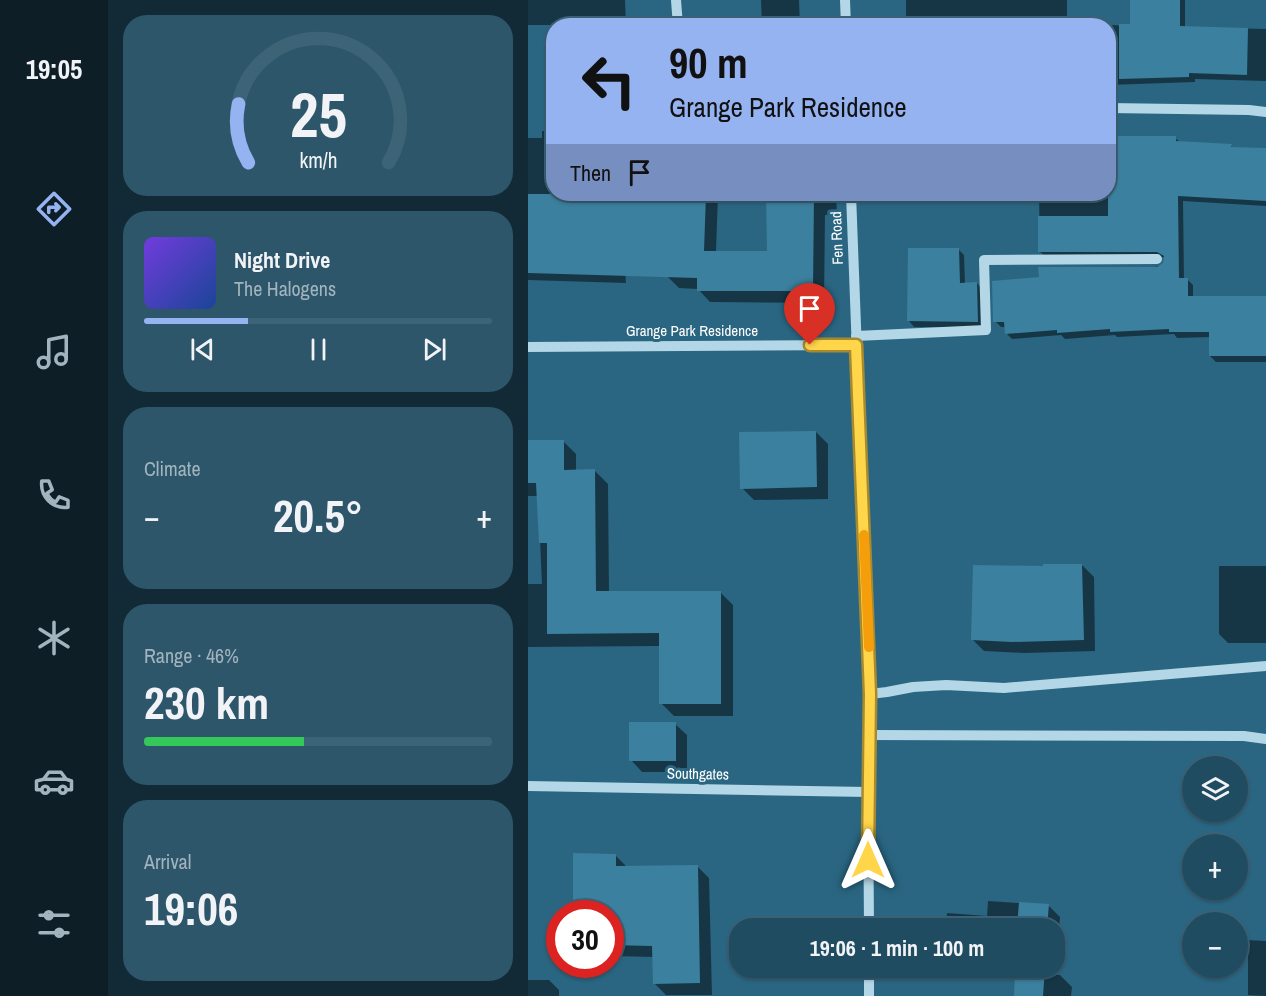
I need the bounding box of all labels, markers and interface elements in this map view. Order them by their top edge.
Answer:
text: 90 m [669,35,748,91]
icon: left [570,42,648,120]
text: 19:05 [26,51,82,87]
text: 25 [290,72,346,156]
text: Grange Park Residence [669,89,907,125]
text: km/h [299,146,337,175]
icon: arrive [623,156,656,189]
text: Then [570,158,611,188]
icon: directions [33,188,75,230]
street label: Fen Road [825,211,848,265]
text: Night Drive [234,245,330,275]
text: The Halogens [234,275,336,302]
pin [784,283,835,345]
icon: arrive [793,292,826,325]
street label: Grange Park Residence [626,320,758,341]
icon: music [33,331,75,373]
icon: previous [186,333,219,366]
icon: pause [302,333,335,366]
icon: next [418,333,451,366]
text: Climate [144,455,201,482]
icon: phone [33,474,75,516]
text: 20.5° [273,485,363,546]
text: − [144,494,160,538]
text: + [476,494,492,538]
icon: climate [33,617,75,659]
text: Range · 46% [144,642,239,669]
text: 230 km [144,672,269,733]
map controls [1182,756,1248,978]
button: layers [1182,756,1248,822]
icon: car [33,760,75,802]
street label: Southgates [667,762,729,785]
position arrow [836,828,900,892]
button: + [1182,834,1248,900]
text: Arrival [144,848,191,875]
text: 19:06 [144,878,238,939]
speed limit sign: 30 [546,900,624,978]
icon: filters [33,903,75,945]
button: − [1182,912,1248,978]
text: 19:06 · 1 min · 100 m [810,933,984,963]

